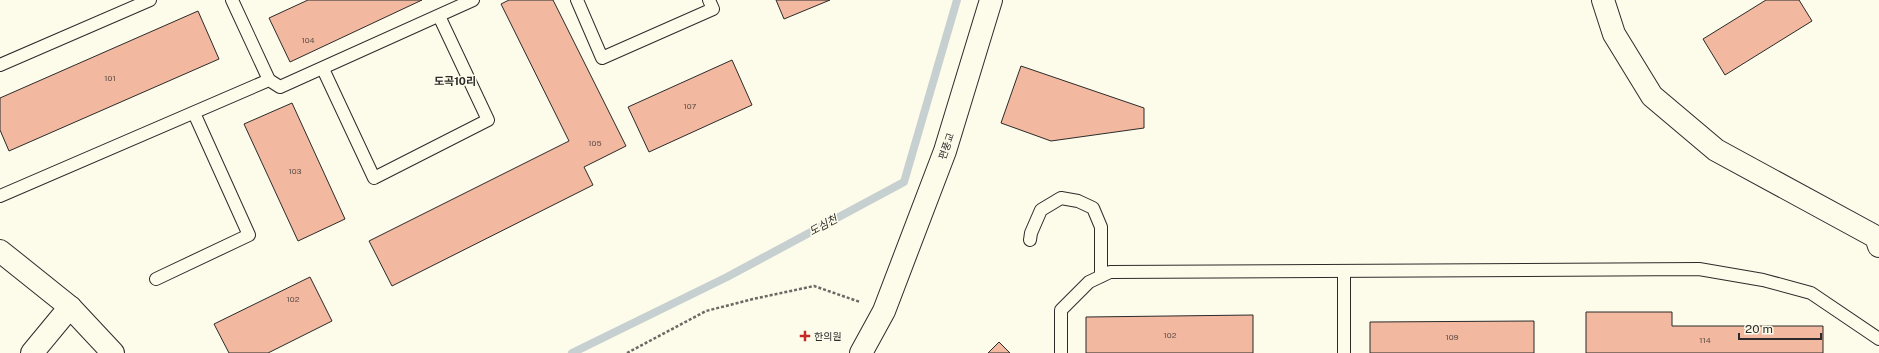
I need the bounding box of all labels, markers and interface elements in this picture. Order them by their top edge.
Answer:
house number: 104 [301,35,315,45]
house number: 101 [104,73,116,83]
district label: 도곡10리 [434,75,476,87]
house number: 107 [684,101,697,111]
street label: 편풍교 [936,131,956,161]
house number: 105 [588,138,602,148]
house number: 103 [288,166,302,176]
water label: 도심천 [807,212,841,237]
house number: 102 [287,294,300,304]
scale bar [1739,315,1821,341]
text: 20 m [1745,322,1773,336]
marker: 한의원 [799,330,811,342]
place label: 한의원 [814,330,842,342]
house number: 102 [1164,330,1177,340]
house number: 109 [1445,332,1459,342]
house number: 114 [1699,335,1711,345]

